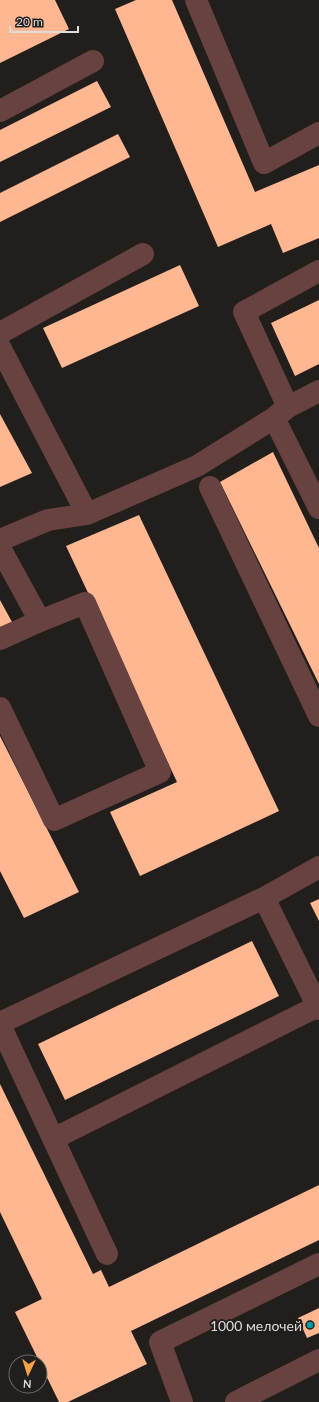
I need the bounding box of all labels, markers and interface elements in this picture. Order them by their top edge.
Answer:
scale bar [10,8,78,34]
text: 20 m [16,14,43,29]
place label: 1000 мелочей [210,1317,302,1334]
marker: 1000 мелочей [305,1320,315,1330]
north arrow [8,1354,48,1394]
text: N [23,1378,32,1391]

